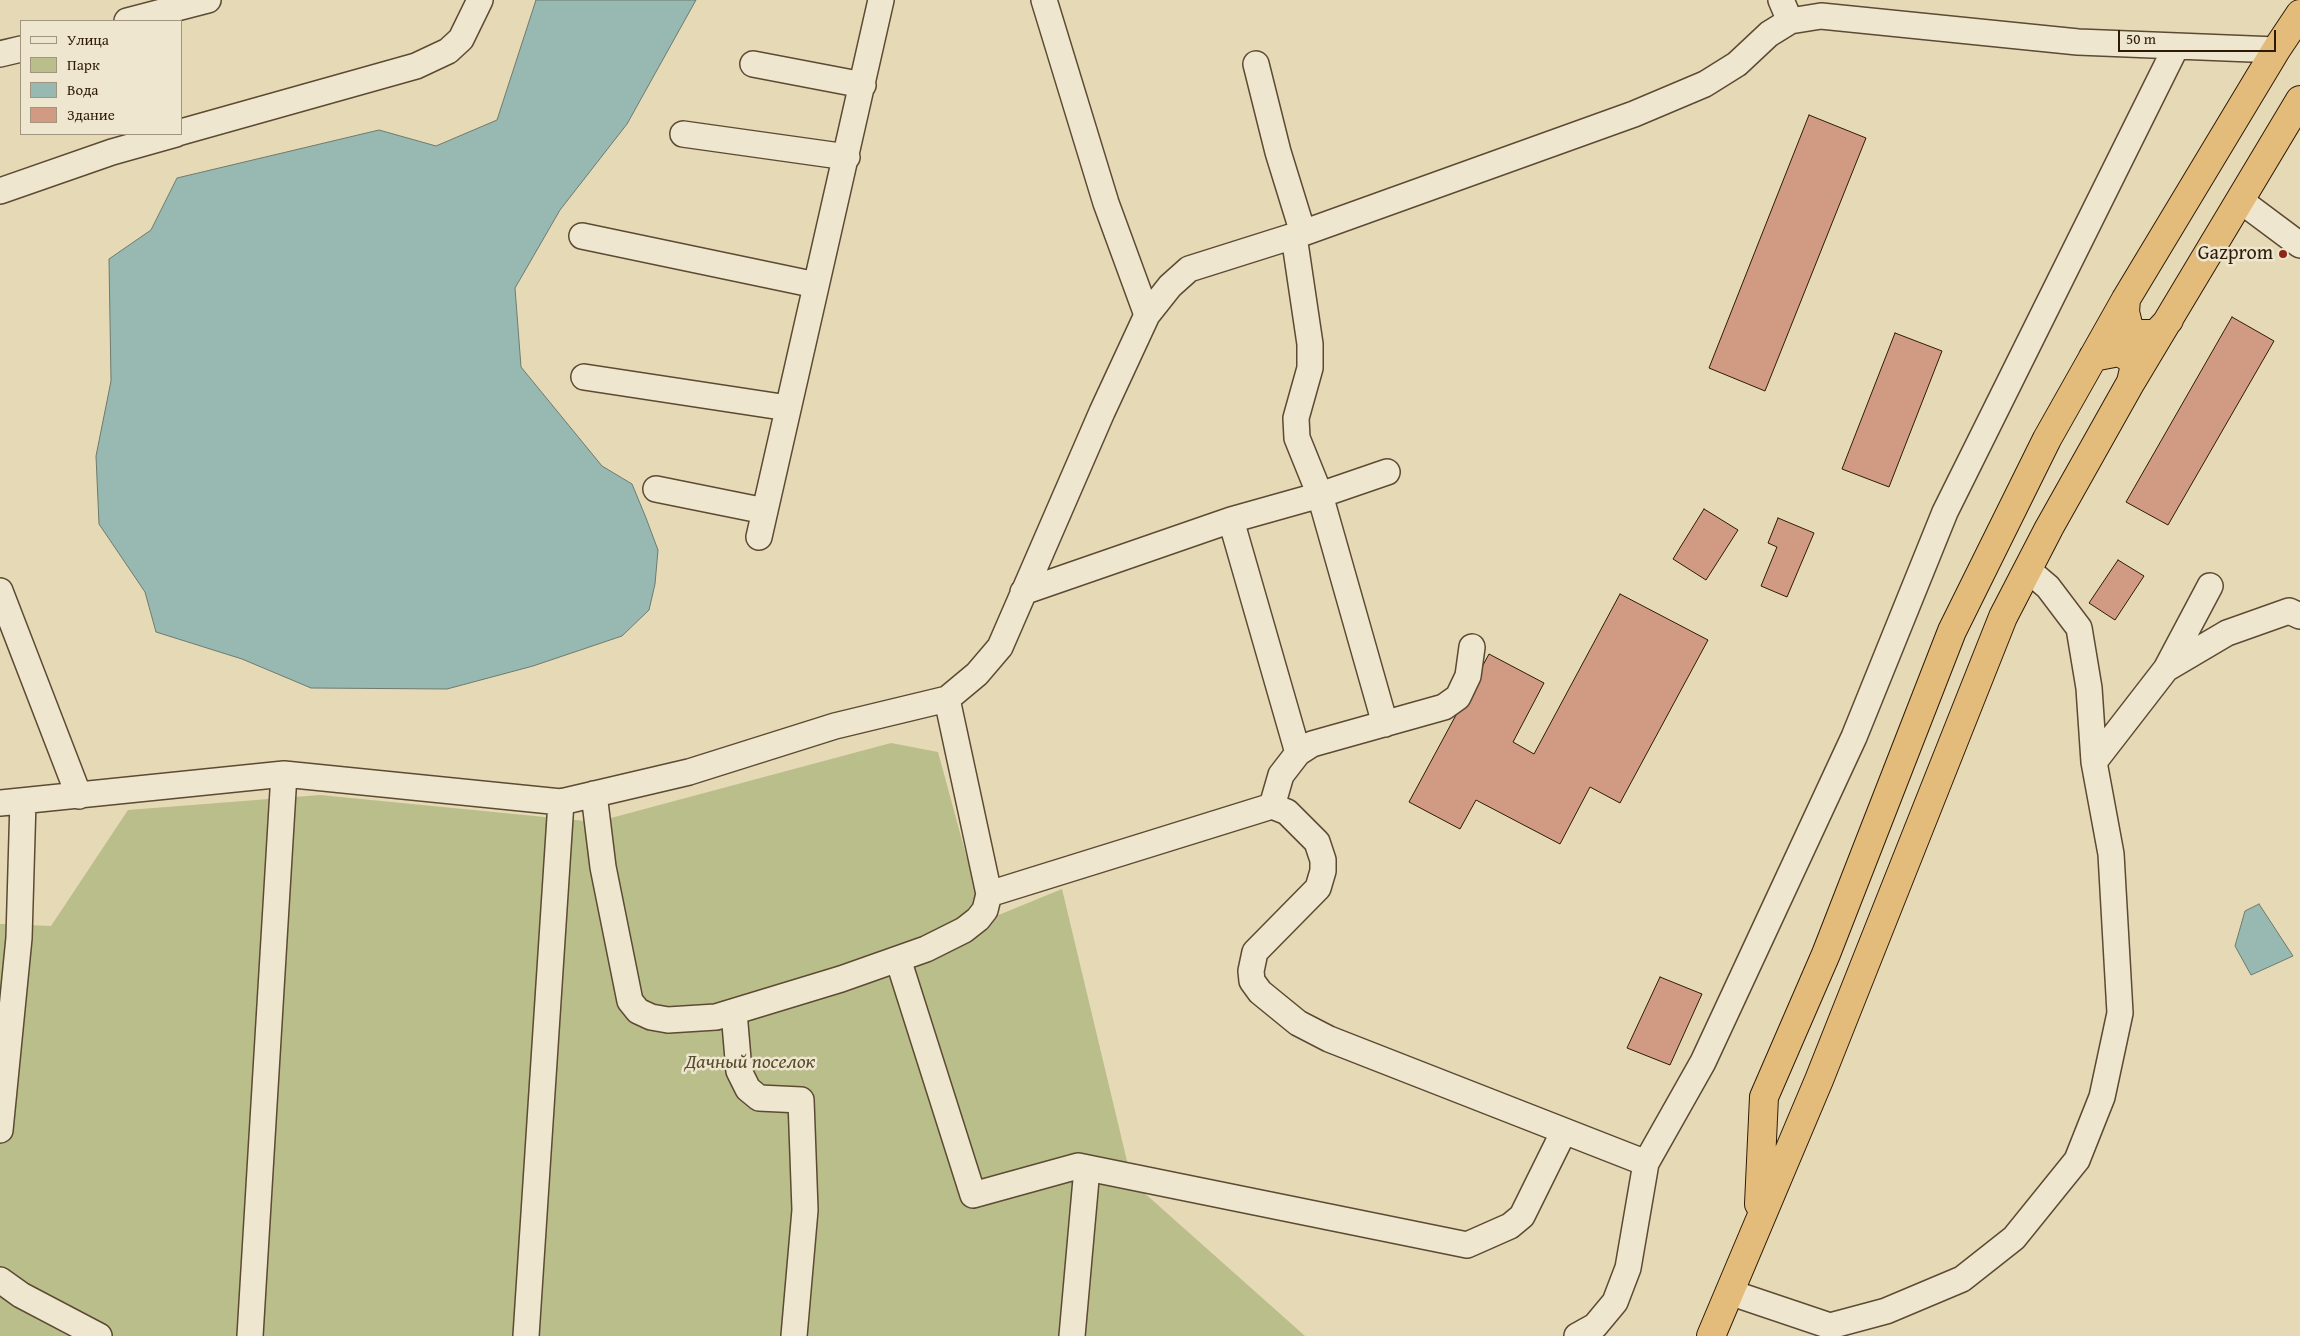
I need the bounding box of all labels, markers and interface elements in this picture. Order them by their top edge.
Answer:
legend [20,20,182,135]
scale bar [2120,20,2278,52]
text: 50 m [2126,28,2156,49]
text: Улица [67,29,109,50]
text: Парк [67,54,100,75]
text: Вода [67,79,98,100]
text: Здание [67,104,115,125]
place label: Gazprom [2198,242,2273,266]
marker: Gazprom [2277,248,2289,260]
park label: Дачный поселок [685,1051,815,1075]

